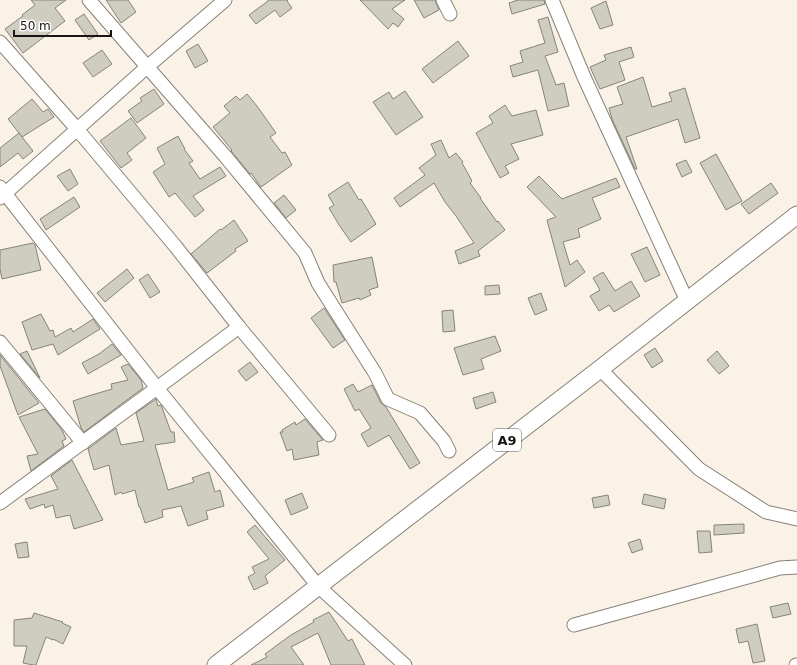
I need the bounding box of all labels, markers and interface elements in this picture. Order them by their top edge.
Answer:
scale bar [14,12,111,38]
text: 50 m [20,19,51,33]
road number: A9 [493,429,521,451]

